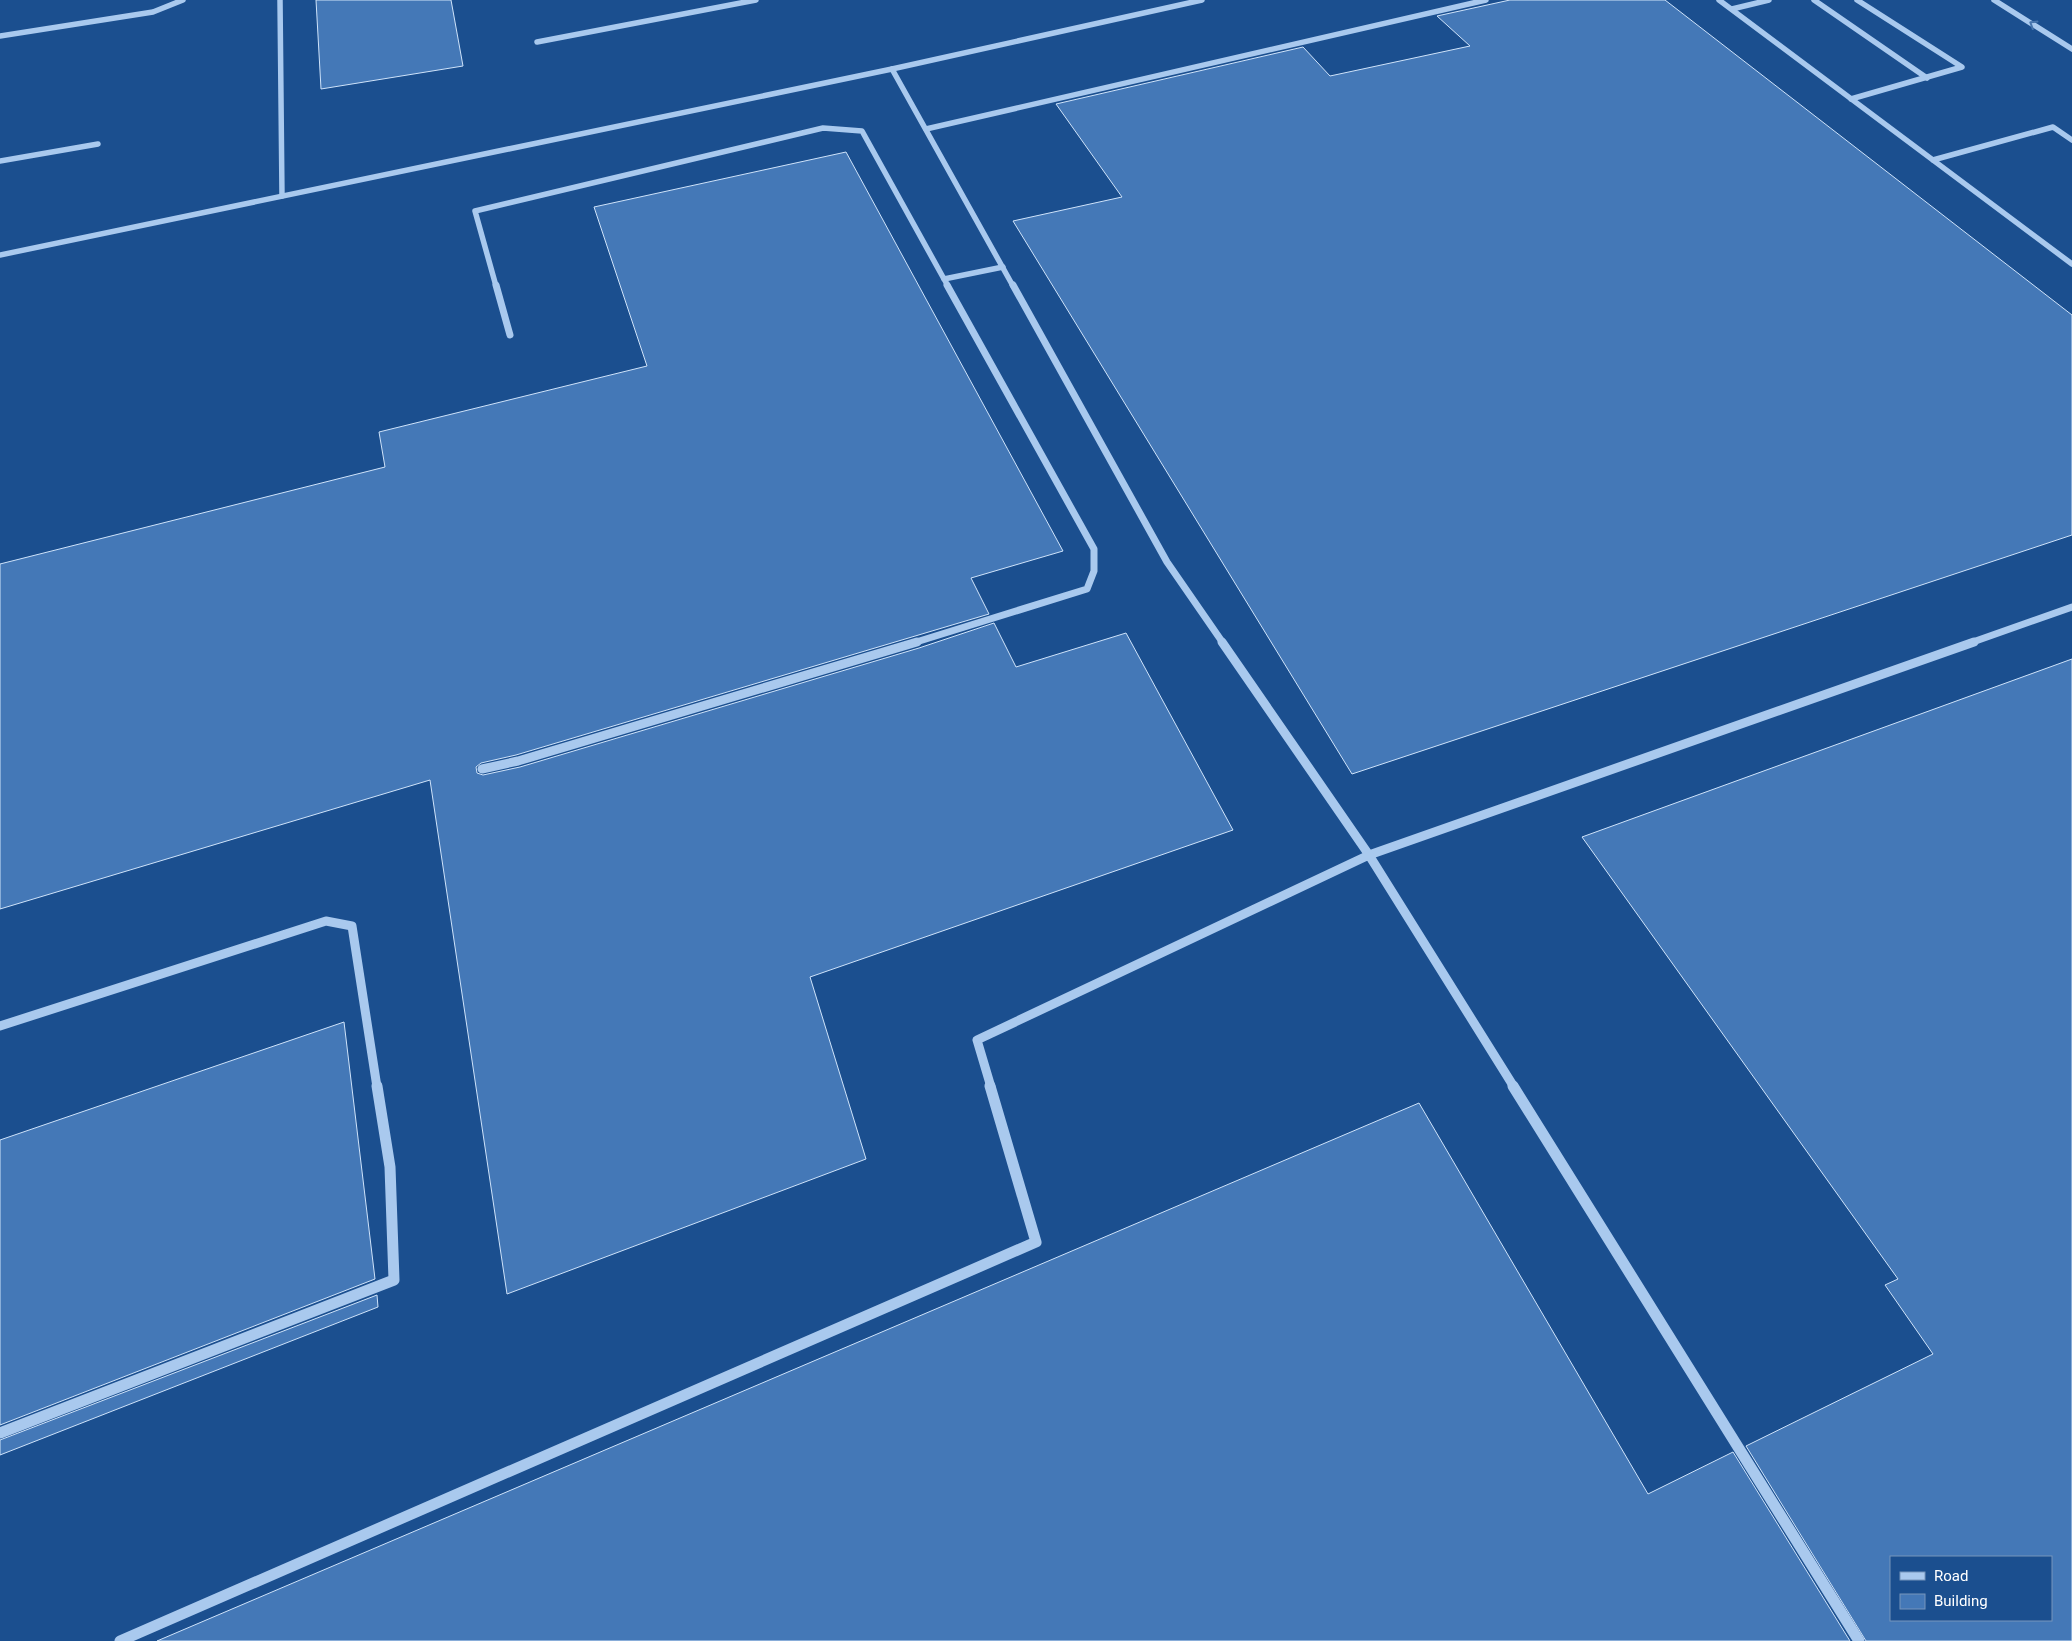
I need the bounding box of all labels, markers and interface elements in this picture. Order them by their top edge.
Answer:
one-way arrow [2029,21,2038,31]
legend [1890,1556,2052,1621]
text: Road [1934,1567,1968,1585]
text: Building [1934,1592,1988,1610]

